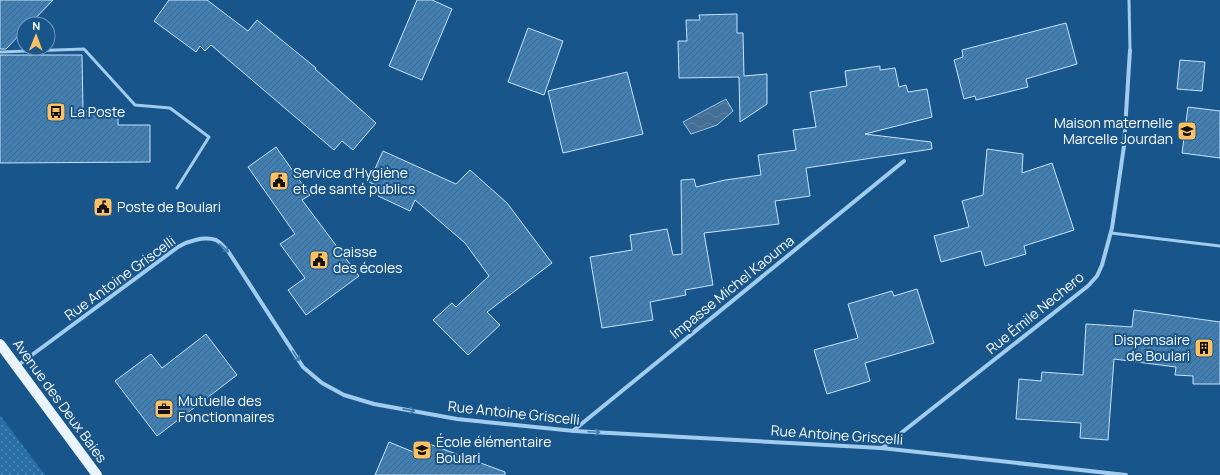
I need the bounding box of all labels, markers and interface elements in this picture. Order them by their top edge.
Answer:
north arrow [16,16,56,56]
text: N [32,18,40,33]
bus stop icon: La Poste [45,101,67,123]
place label: La Poste [70,102,125,121]
place label: Maison maternelle Marcelle Jourdan [1054,113,1173,148]
school or university icon: Maison maternelle Marcelle Jourdan [1176,120,1198,142]
place label: Service d'Hygiène et de santé publics [293,163,415,198]
public building icon: Service d'Hygiène et de santé publics [268,170,290,192]
public building icon: Poste de Boulari [92,196,114,218]
place label: Poste de Boulari [117,197,221,216]
street label: Rue Antoine Griscelli [61,231,179,324]
street label: Impasse Michel Kaouma [666,231,798,343]
place label: Caisse des écoles [333,242,402,277]
one-way arrow [219,243,229,252]
public building icon: Caisse des écoles [308,249,330,271]
street label: Rue Émile Nechero [982,267,1088,358]
place label: Dispensaire de Boulari [1114,330,1190,365]
street label: Avenue des Deux Baies [9,335,112,466]
building icon: Dispensaire de Boulari [1193,337,1215,359]
one-way arrow [292,350,300,361]
place label: Mutuelle des Fonctionnaires [178,391,274,426]
street label: Rue Antoine Griscelli [447,396,581,429]
office icon: Mutuelle des Fonctionnaires [153,398,175,420]
one-way arrow [402,406,415,414]
street label: Rue Antoine Griscelli [770,420,904,449]
one-way arrow [587,428,600,435]
place label: École élémentaire Boulari [436,432,551,467]
school or university icon: École élémentaire Boulari [411,439,433,461]

